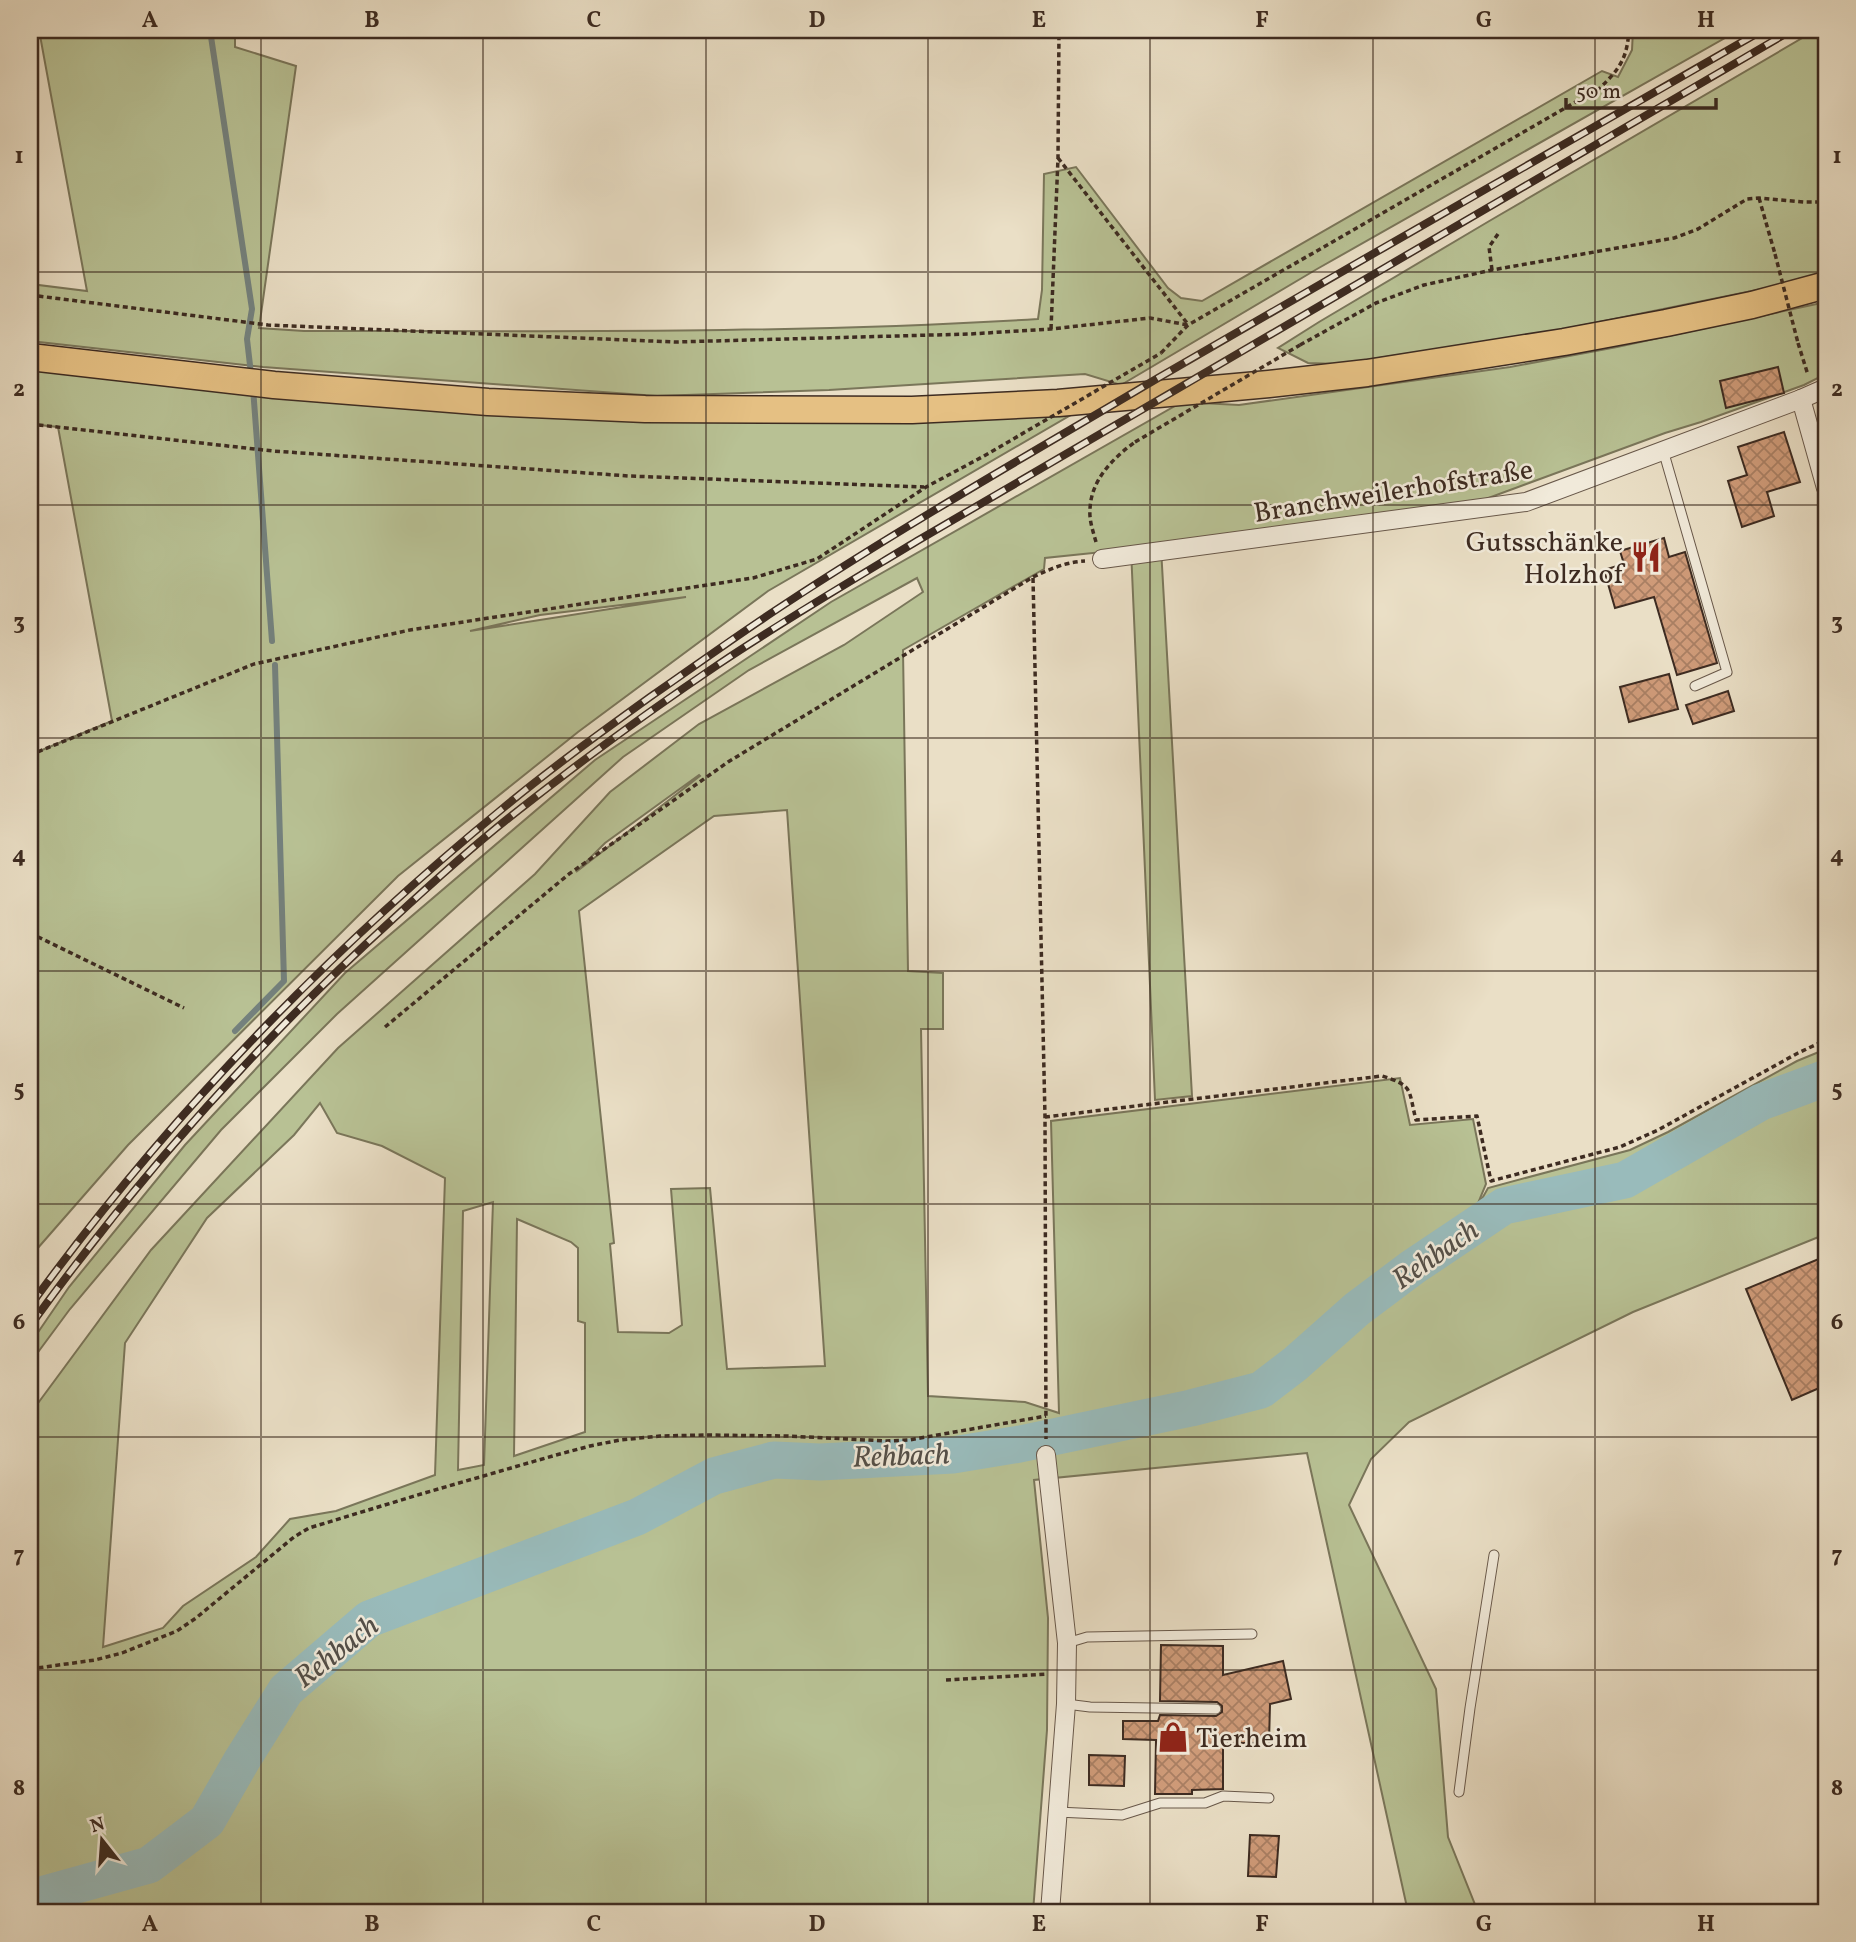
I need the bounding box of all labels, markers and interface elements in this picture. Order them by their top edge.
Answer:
text: A [142,5,158,37]
text: B [364,5,380,37]
text: C [587,5,601,37]
text: D [809,5,826,37]
text: E [1032,5,1046,37]
text: F [1255,5,1269,37]
text: G [1476,5,1492,37]
text: H [1697,5,1715,37]
scale bar [1566,66,1716,110]
text: 50 m [1576,78,1621,107]
text: 1 [14,141,24,173]
text: 1 [1832,141,1842,173]
text: 2 [13,374,25,406]
text: 2 [1831,374,1843,406]
street label: Branchweilerhofstraße [1251,451,1536,534]
place label: Gutsschänke Holzhof [1466,524,1625,595]
restaurant icon: Gutsschänke Holzhof [1629,540,1663,574]
text: 3 [13,607,25,639]
text: 3 [1831,607,1843,639]
text: 4 [12,840,26,872]
text: 4 [1830,840,1844,872]
text: 5 [13,1074,25,1106]
text: 5 [1831,1074,1843,1106]
water label: Rehbach [1384,1210,1488,1301]
text: 6 [13,1307,25,1339]
text: 6 [1831,1307,1843,1339]
water label: Rehbach [852,1434,950,1480]
text: 7 [14,1540,25,1572]
text: 7 [1832,1540,1843,1572]
water label: Rehbach [286,1606,389,1699]
shop icon: Tierheim [1156,1720,1190,1754]
place label: Tierheim [1196,1720,1308,1759]
text: 8 [13,1773,25,1805]
text: 8 [1831,1773,1843,1805]
north arrow [66,1806,136,1876]
text: N [87,1811,108,1840]
text: A [142,1909,158,1941]
text: B [364,1909,380,1941]
text: C [587,1909,601,1941]
text: D [809,1909,826,1941]
text: E [1032,1909,1046,1941]
text: F [1255,1909,1269,1941]
text: G [1476,1909,1492,1941]
text: H [1697,1909,1715,1941]

